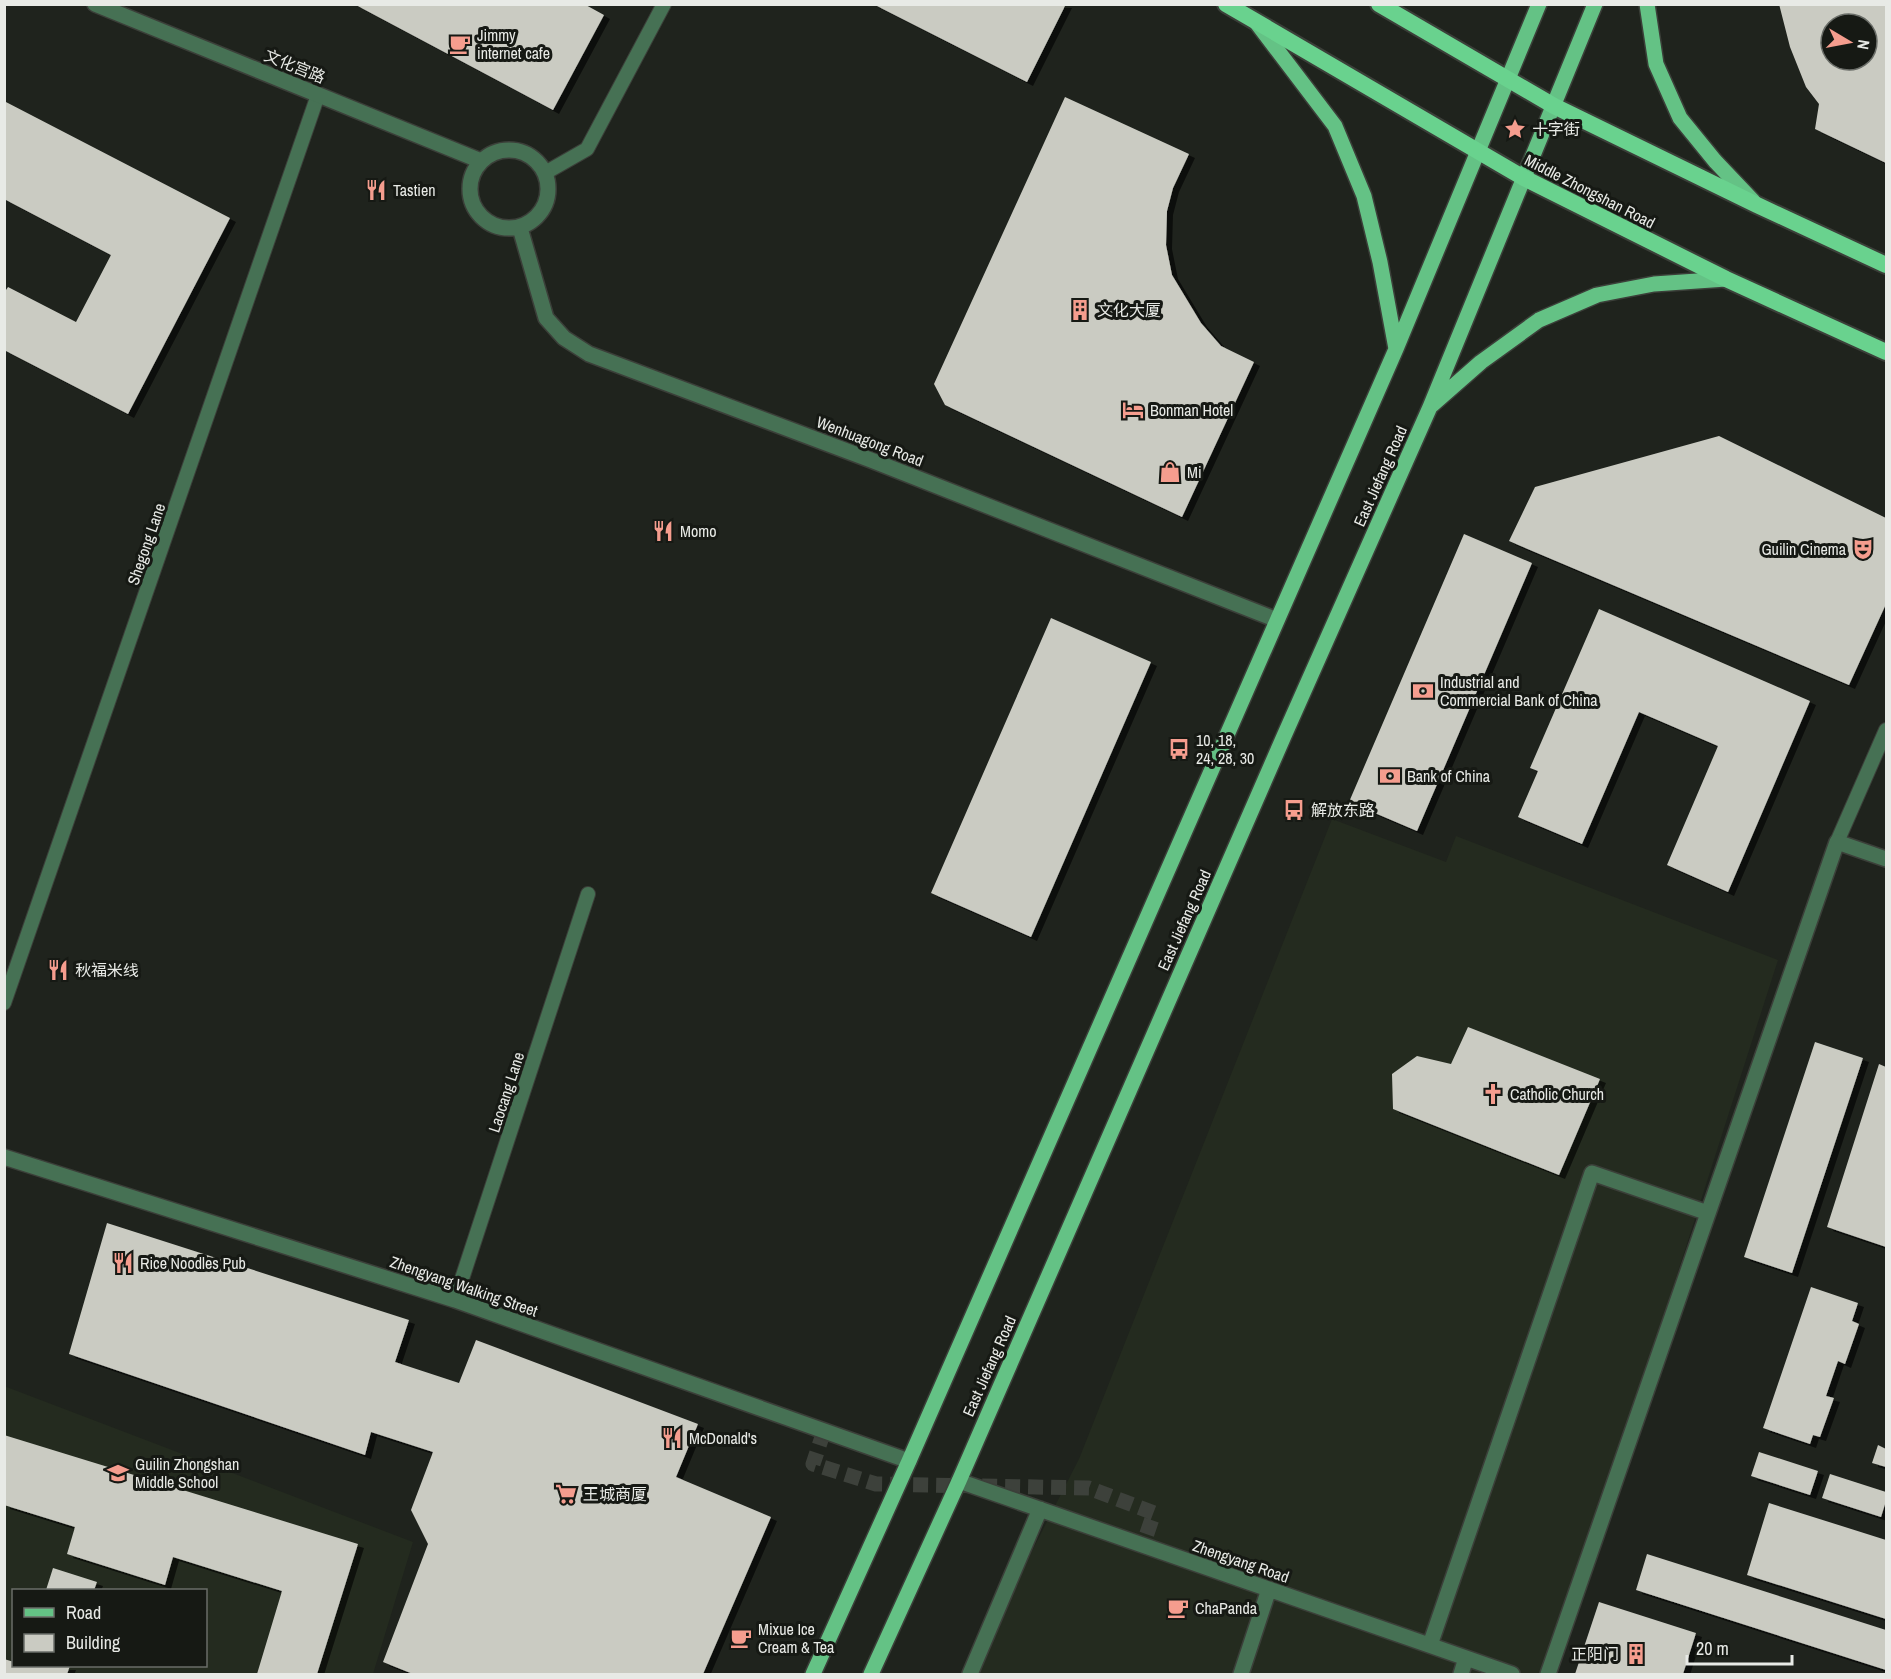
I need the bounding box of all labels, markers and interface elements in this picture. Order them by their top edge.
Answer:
north arrow [1819,12,1879,72]
place label: Jimmy internet cafe [477,24,550,64]
cafe icon: Jimmy internet cafe [448,32,472,56]
text: N [1852,38,1875,51]
street label: 文化宫路 [261,44,329,88]
place icon: 十字街 [1503,117,1527,141]
place label: 十字街 [1532,118,1580,140]
street label: Middle Zhongshan Road [1521,149,1659,233]
restaurant icon: Tastien [364,178,388,202]
place label: Tastien [393,179,436,201]
building icon: 文化大厦 [1068,298,1092,322]
place label: 文化大厦 [1097,299,1161,321]
hotel icon: Bonman Hotel [1121,398,1145,422]
place label: Bonman Hotel [1150,399,1233,421]
street label: Wenhuagong Road [813,411,927,471]
street label: East Jiefang Road [1348,422,1412,530]
shop icon: Mi [1158,460,1182,484]
place label: Mi [1187,461,1202,483]
street label: Shegong Lane [122,500,170,588]
restaurant icon: Momo [651,519,675,543]
place label: Momo [680,520,716,542]
theatre icon: Guilin Cinema [1851,537,1875,561]
place label: Guilin Cinema [1761,538,1847,560]
place label: Industrial and Commercial Bank of China [1440,671,1598,711]
bank icon: Industrial and Commercial Bank of China [1411,679,1435,703]
place label: 10, 18, 24, 28, 30 [1196,729,1254,769]
bus stop icon: 10, 18, 24, 28, 30 [1167,737,1191,761]
bank icon: Bank of China [1378,764,1402,788]
place label: Bank of China [1407,765,1491,787]
bus stop icon: 解放东路 [1282,798,1306,822]
place label: 解放东路 [1311,799,1375,821]
street label: East Jiefang Road [1152,866,1216,974]
restaurant icon: 秋福米线 [46,958,70,982]
place label: 秋福米线 [75,959,139,981]
street label: Laocang Lane [483,1049,529,1135]
church icon: Catholic Church [1481,1082,1505,1106]
place label: Catholic Church [1510,1083,1604,1105]
street label: Zhengyang Walking Street [387,1250,541,1322]
restaurant icon: Rice Noodles Pub [111,1251,135,1275]
place label: Rice Noodles Pub [140,1252,246,1274]
street label: East Jiefang Road [957,1312,1021,1420]
restaurant icon: McDonald's [660,1426,684,1450]
place label: McDonald's [689,1427,757,1449]
place label: Guilin Zhongshan Middle School [135,1453,239,1493]
school or university icon: Guilin Zhongshan Middle School [106,1461,130,1485]
supermarket icon: 王城商厦 [554,1482,578,1506]
place label: 王城商厦 [583,1483,647,1505]
street label: Zhengyang Road [1190,1534,1292,1588]
legend [12,1589,207,1667]
cafe icon: ChaPanda [1166,1596,1190,1620]
place label: ChaPanda [1195,1597,1258,1619]
text: Road [66,1600,101,1625]
place label: Mixue Ice Cream & Tea [758,1618,835,1658]
cafe icon: Mixue Ice Cream & Tea [729,1626,753,1650]
scale bar [1687,1628,1792,1666]
text: Building [66,1630,121,1655]
text: 20 m [1696,1636,1729,1661]
building icon: 正阳门 [1624,1642,1648,1666]
place label: 正阳门 [1571,1643,1619,1665]

